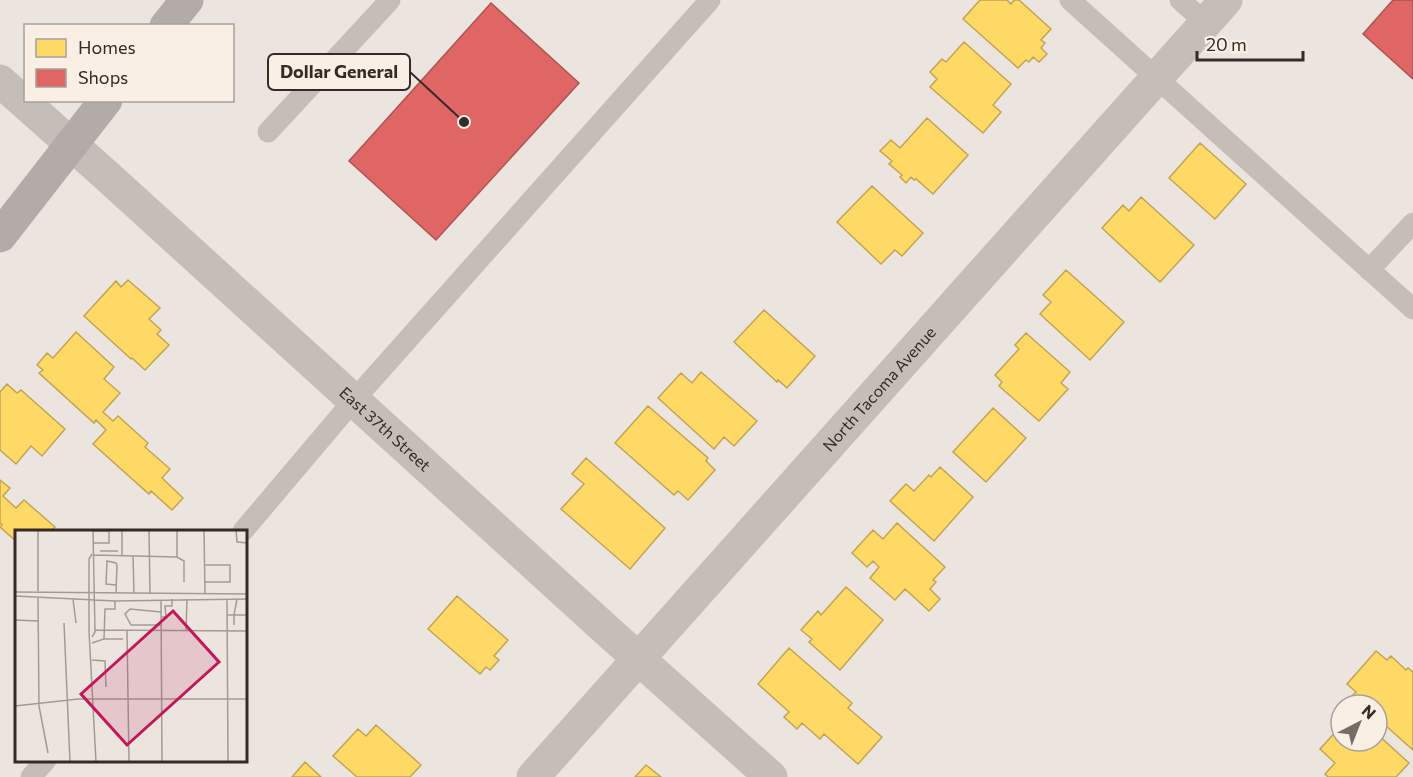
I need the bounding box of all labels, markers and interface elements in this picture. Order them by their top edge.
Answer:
legend [24,24,234,102]
scale bar [1197,24,1304,62]
text: 20 m [1206,33,1247,55]
text: Homes [78,36,136,58]
callout: Dollar General [268,54,410,90]
text: Dollar General [280,60,398,82]
text: Shops [78,66,128,88]
street label: North Tacoma Avenue [818,322,939,455]
street label: East 37th Street [336,382,435,475]
inset map [15,530,248,762]
north arrow [1329,693,1389,753]
text: N [1359,700,1380,723]

